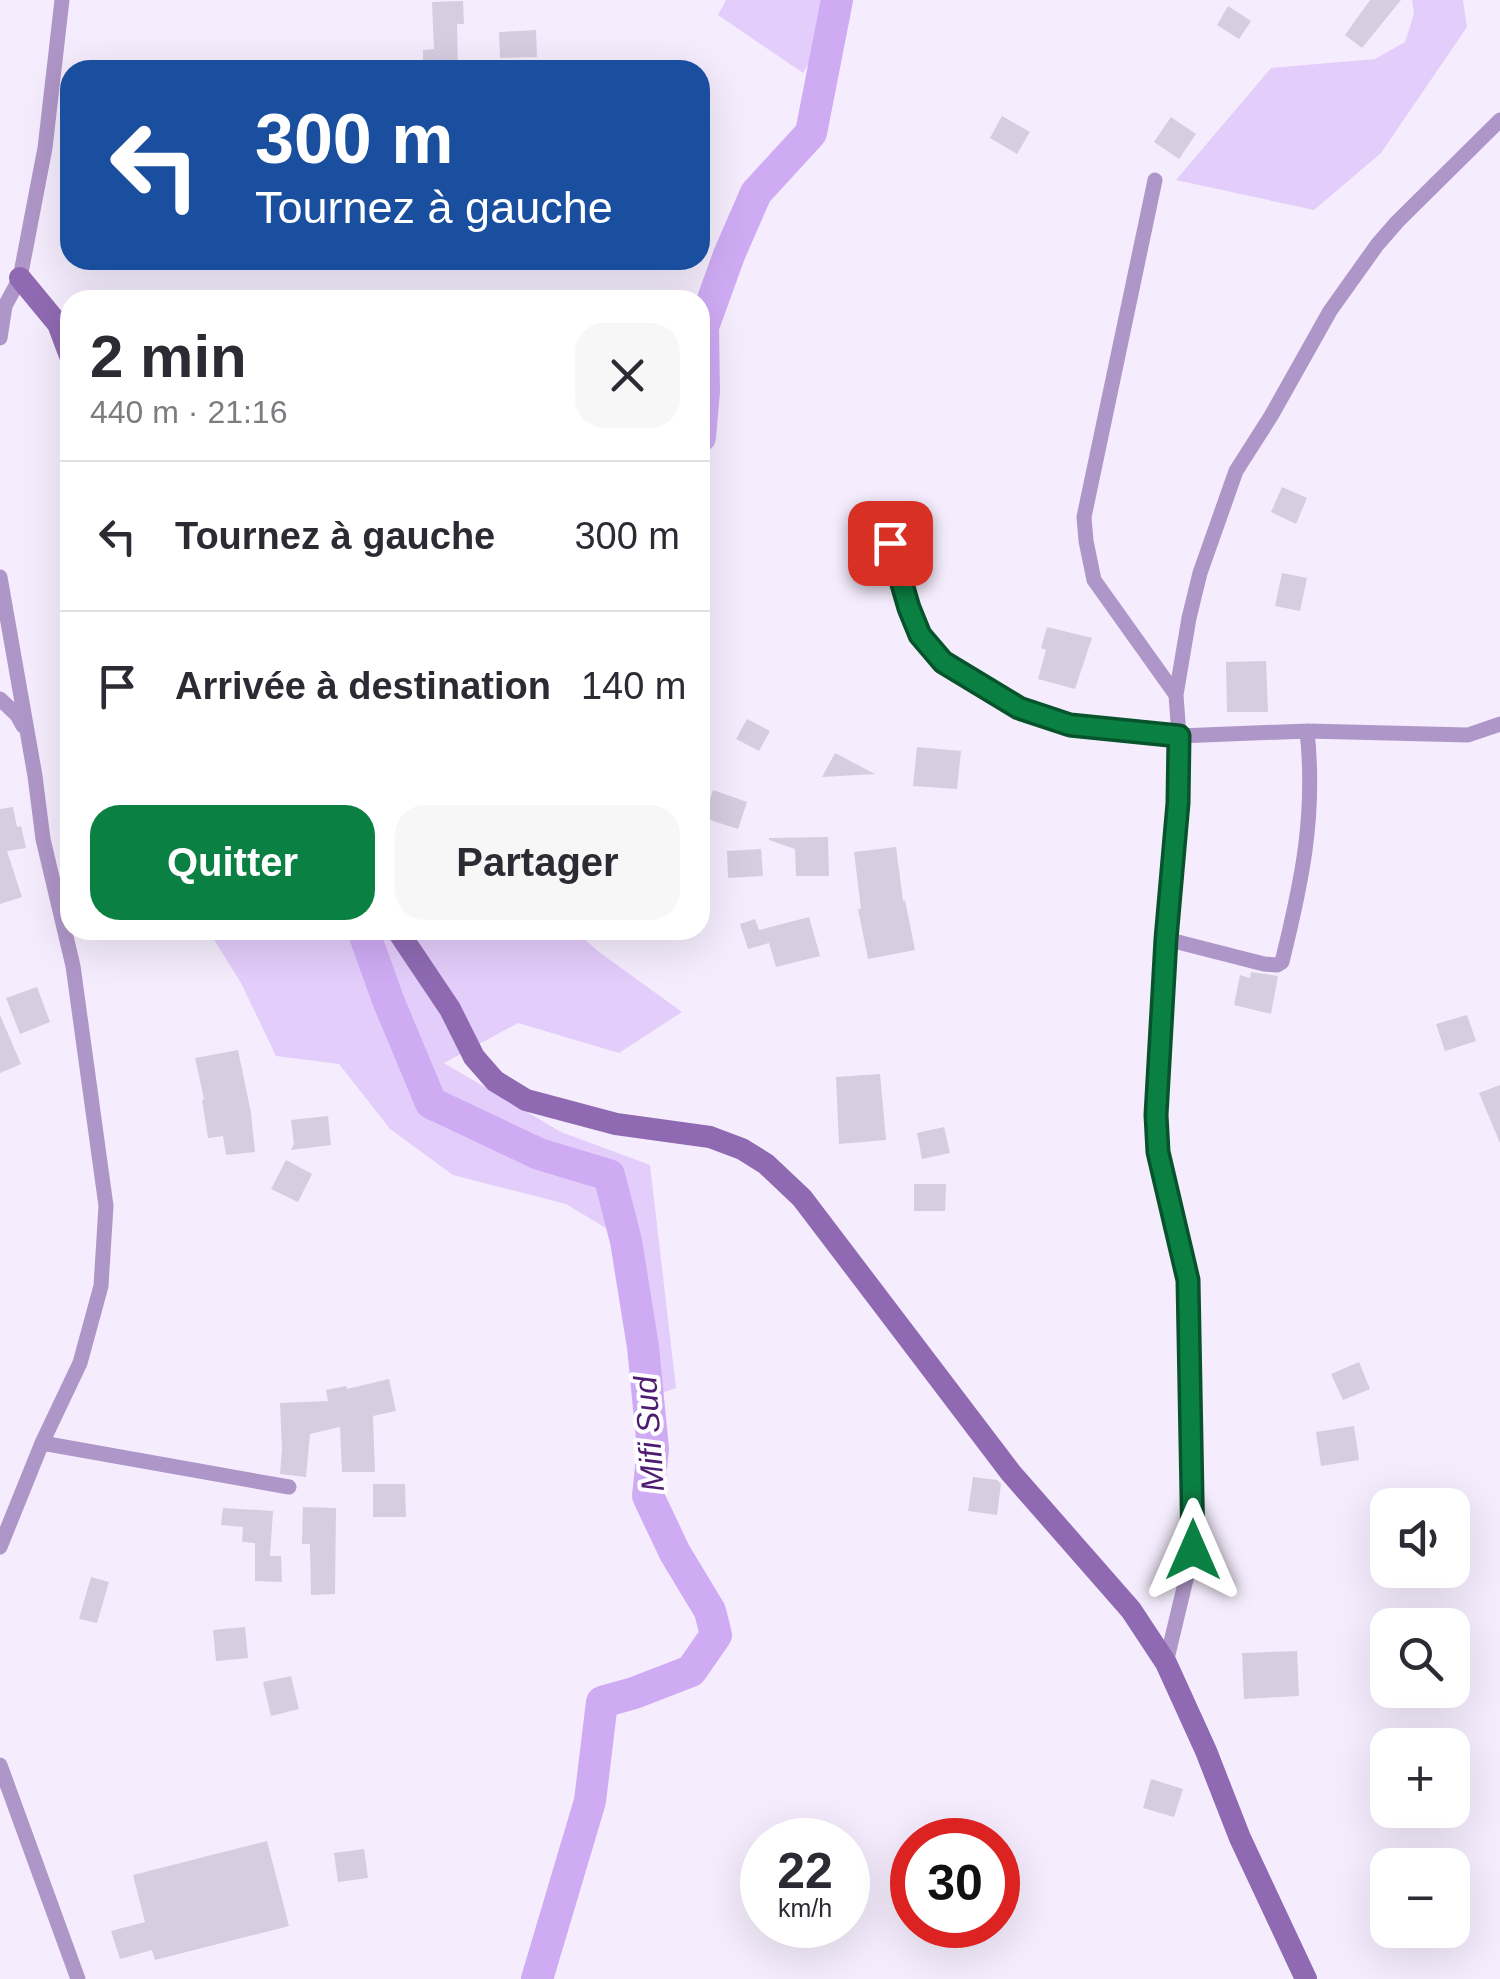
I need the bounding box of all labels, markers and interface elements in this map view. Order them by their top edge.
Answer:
icon: left [90,100,220,230]
text: 300 m [255,100,453,178]
text: Tournez à gauche [255,182,613,233]
text: 2 min [90,323,247,390]
button: close [575,323,680,428]
text: 440 m · 21:16 [90,394,287,430]
pin [848,501,933,586]
icon: left [90,509,145,564]
text: Tournez à gauche [175,515,495,557]
text: 300 m [574,515,680,557]
icon: arrive [863,516,918,571]
icon: arrive [90,659,145,714]
text: Arrivée à destination [175,665,551,707]
text: 140 m [581,665,687,707]
button: Quitter [90,805,375,920]
button: Partager [395,805,680,920]
water label: Mifi Sud [627,1374,671,1493]
map controls [1370,1488,1470,1948]
button: sound [1370,1488,1470,1588]
position arrow [1141,1498,1245,1602]
button: search [1370,1608,1470,1708]
button: + [1370,1728,1470,1828]
speed limit sign: 30 [890,1818,1020,1948]
text: 22 [777,1843,833,1899]
button: − [1370,1848,1470,1948]
text: km/h [778,1894,832,1922]

